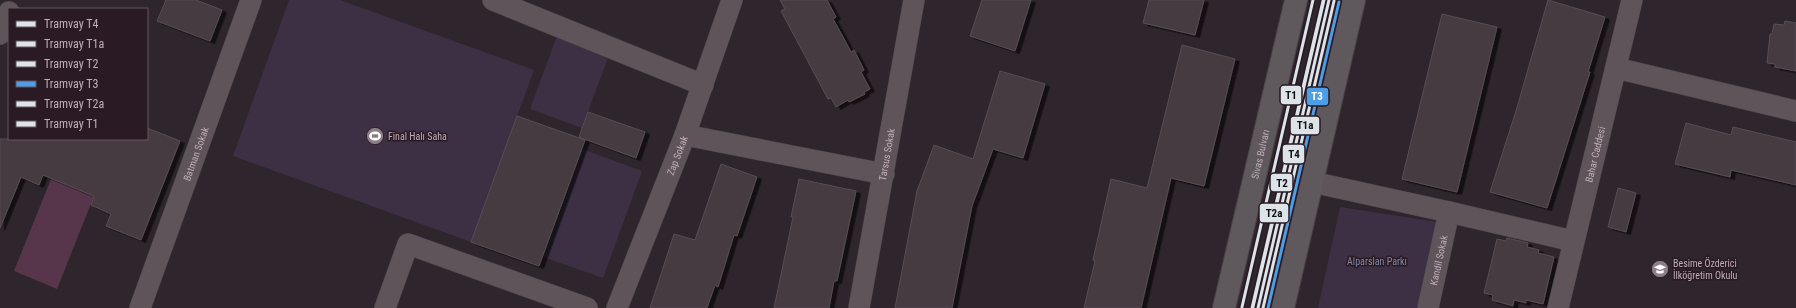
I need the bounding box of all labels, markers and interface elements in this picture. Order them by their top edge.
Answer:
legend [8,8,148,140]
text: Tramvay T4 [44,17,98,31]
text: Tramvay T1a [44,37,104,51]
text: Tramvay T2 [44,57,98,71]
text: Tramvay T3 [44,77,98,91]
line badge: T1 [1280,85,1302,105]
line badge: T3 [1306,87,1329,106]
text: T1 [1285,89,1297,102]
text: T3 [1311,90,1323,103]
text: Tramvay T2a [44,97,104,111]
line badge: T1a [1290,116,1320,135]
text: Tramvay T1 [44,117,98,131]
text: T1a [1297,119,1313,132]
street label: Batman Sokak [181,125,211,182]
street label: Bahar Caddesi [1583,125,1607,183]
sports icon: Final Halı Saha [365,126,385,146]
street label: Tarsus Sokak [876,127,897,181]
street label: Sivas Bulvarı [1249,128,1271,180]
place label: Final Halı Saha [388,131,447,142]
street label: Zap Sokak [664,134,690,177]
line badge: T4 [1282,144,1305,164]
text: T4 [1288,148,1300,161]
line badge: T2 [1270,173,1293,192]
text: T2 [1276,177,1288,190]
line badge: T2a [1259,203,1289,223]
text: T2a [1266,207,1282,220]
street label: Kandil Sokak [1428,234,1449,286]
park label: Alparslan Parkı [1347,256,1407,267]
place label: Besime Özderici İlköğretim Okulu [1673,257,1738,281]
school or university icon: Besime Özderici İlköğretim Okulu [1650,259,1670,279]

